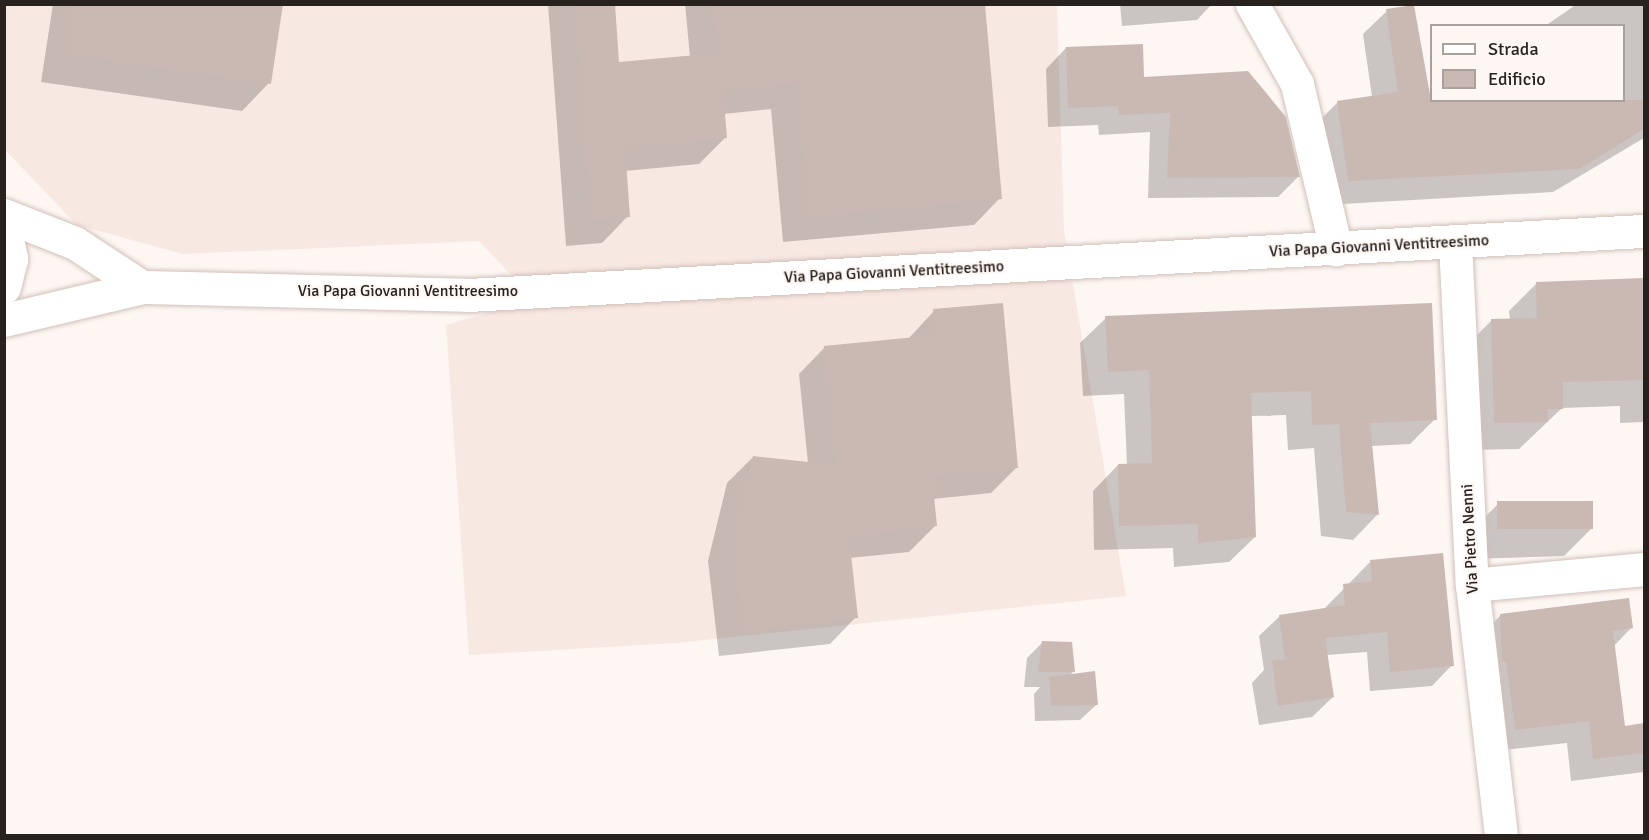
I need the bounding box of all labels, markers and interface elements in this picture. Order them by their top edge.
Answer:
legend [1430,24,1625,102]
text: Strada [1488,38,1539,60]
text: Edificio [1488,68,1546,90]
street label: Via Papa Giovanni Ventitreesimo [1268,231,1490,261]
street label: Via Papa Giovanni Ventitreesimo [783,257,1005,287]
street label: Via Papa Giovanni Ventitreesimo [298,281,518,301]
street label: Via Pietro Nenni [1458,483,1482,595]

